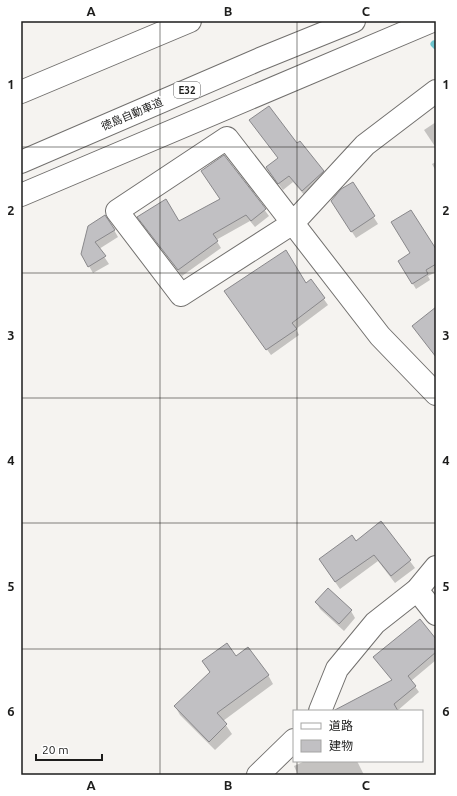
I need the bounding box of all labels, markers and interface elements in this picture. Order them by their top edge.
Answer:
text: A [86,4,96,18]
text: B [224,4,233,18]
text: C [362,4,371,18]
text: 1 [7,77,15,91]
text: 1 [442,77,450,91]
road number: E32 [174,82,200,98]
street label: 徳島自動車道 [99,96,165,132]
text: 2 [7,203,15,217]
text: 2 [442,203,450,217]
text: 3 [7,328,15,342]
text: 3 [442,328,450,342]
text: 4 [7,453,15,467]
text: 4 [442,453,450,467]
text: 5 [7,579,15,593]
text: 5 [442,579,450,593]
text: 6 [7,704,15,718]
text: 6 [442,704,450,718]
legend [293,710,423,762]
text: 道路 [329,719,353,732]
scale bar [36,736,102,762]
text: 建物 [329,739,353,752]
text: 20 m [42,743,69,756]
text: A [86,778,96,792]
text: B [224,778,233,792]
text: C [362,778,371,792]

